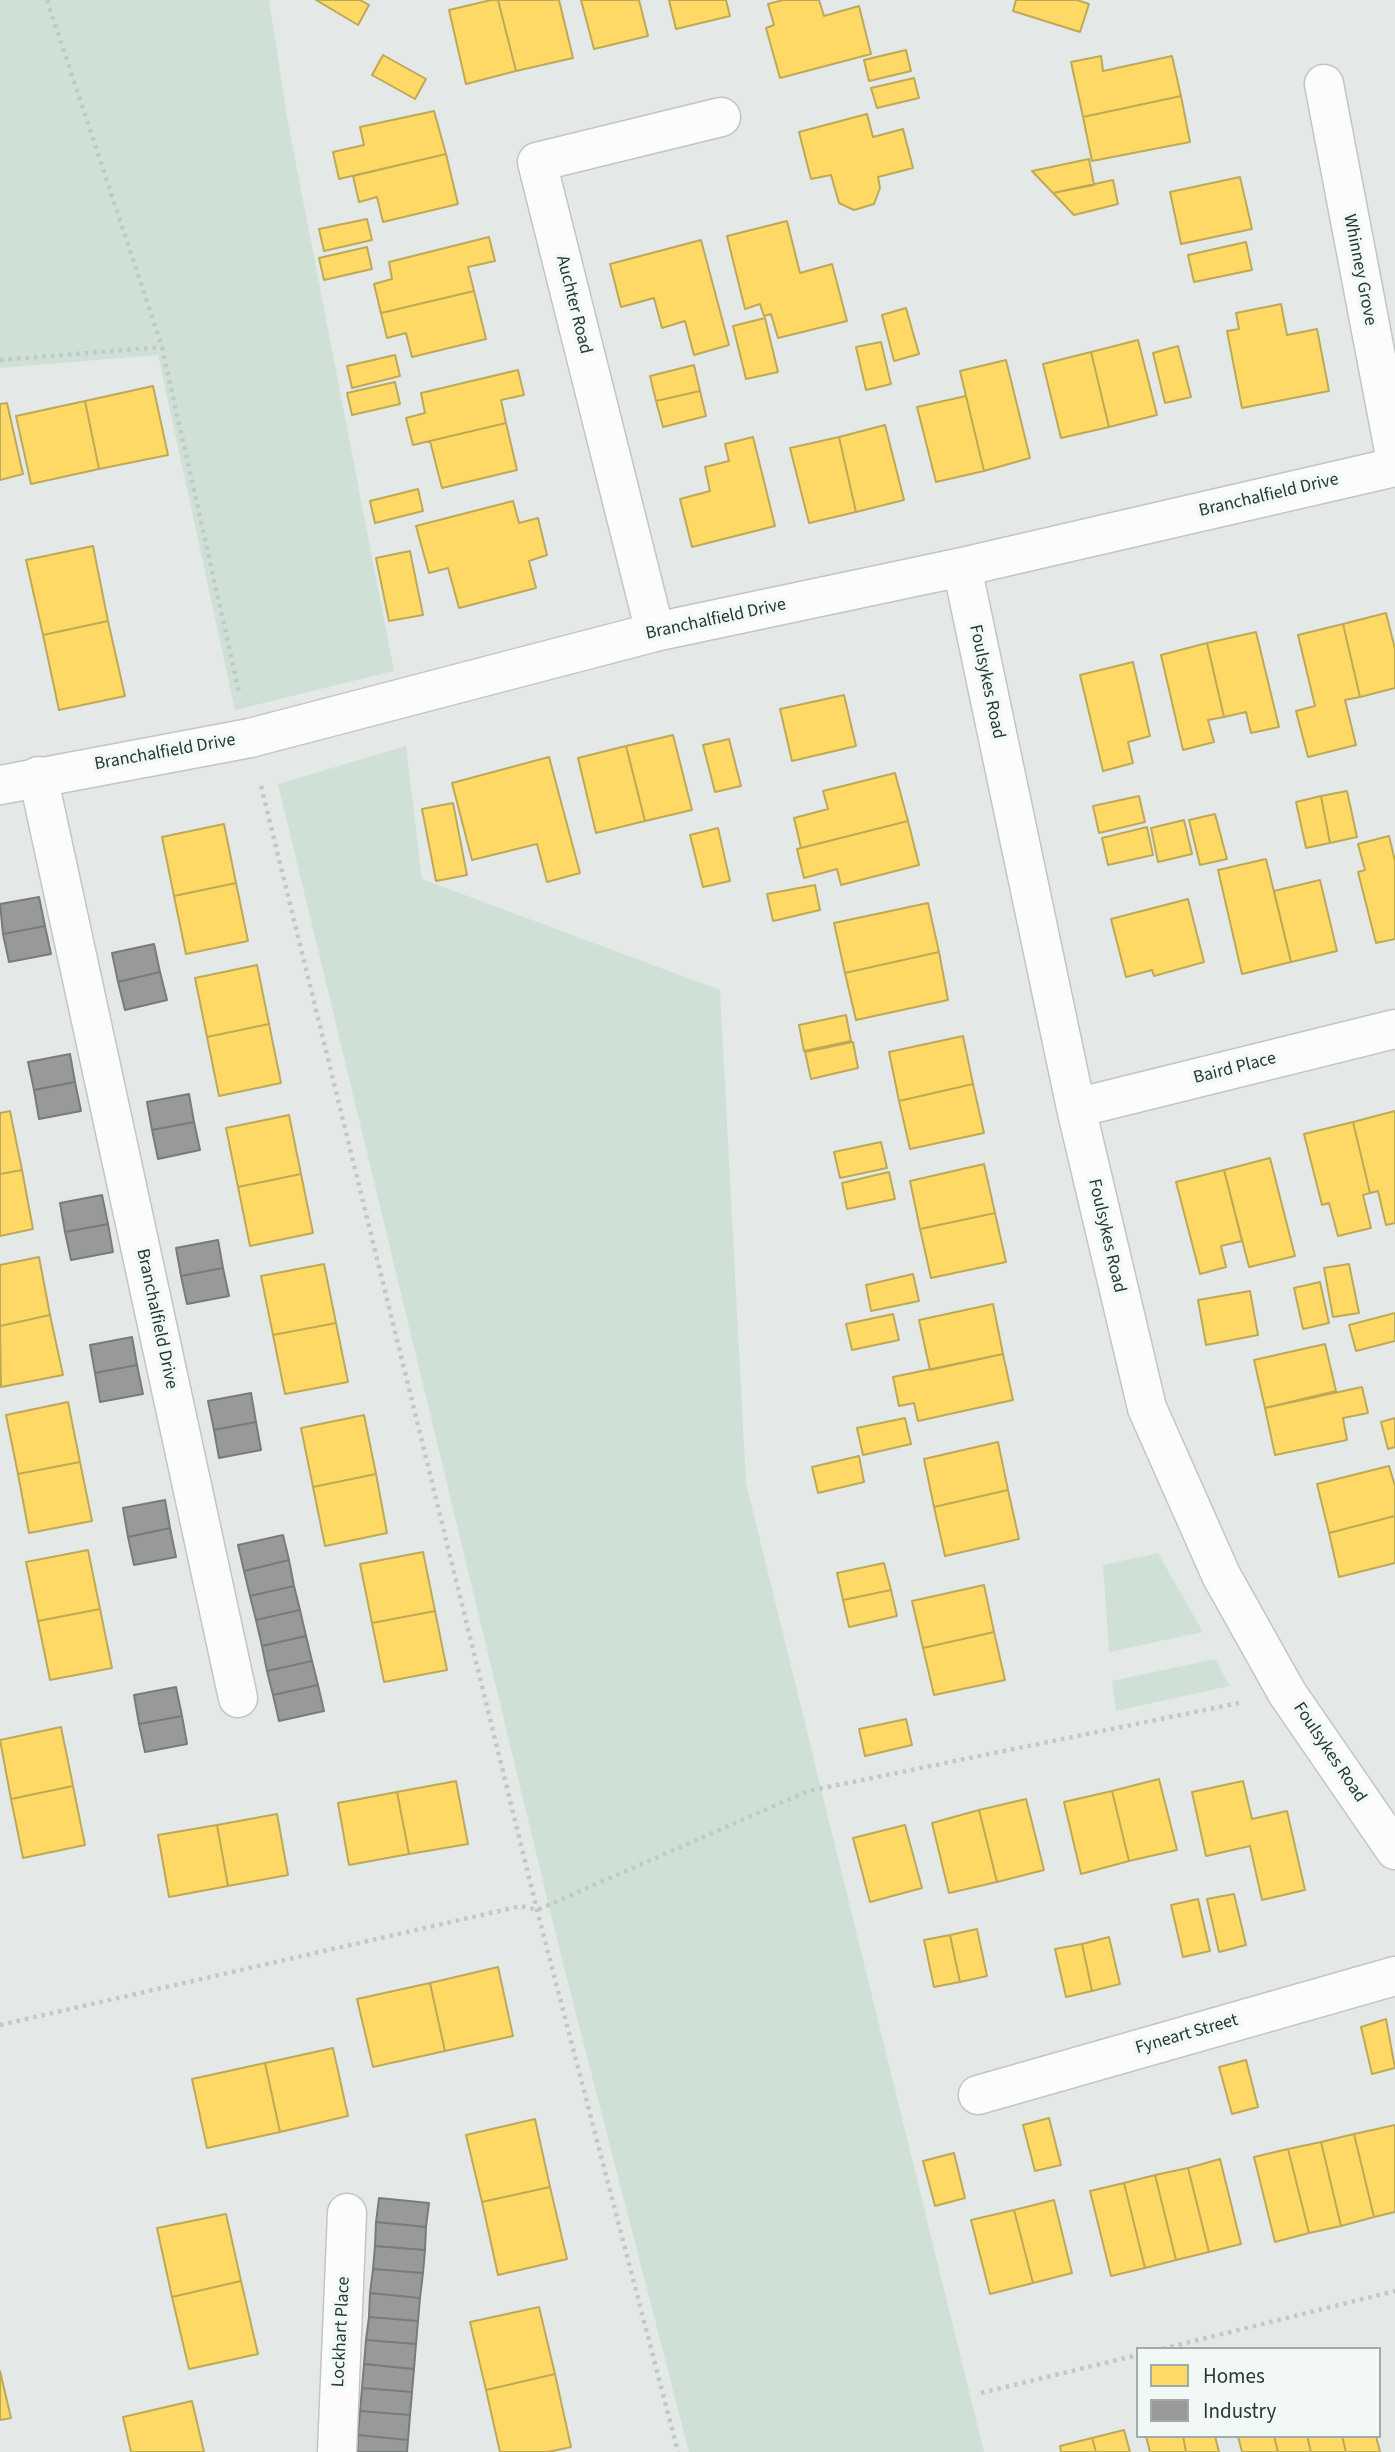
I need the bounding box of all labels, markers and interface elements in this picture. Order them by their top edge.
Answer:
street label: Whinney Grove [1338,212,1380,328]
street label: Auchter Road [550,254,596,356]
street label: Branchalfield Drive [1197,469,1341,523]
street label: Branchalfield Drive [644,595,788,645]
street label: Foulsykes Road [963,623,1009,741]
street label: Branchalfield Drive [93,730,237,776]
street label: Baird Place [1191,1048,1279,1090]
street label: Foulsykes Road [1082,1177,1130,1295]
street label: Branchalfield Drive [131,1247,181,1391]
street label: Foulsykes Road [1288,1699,1370,1807]
street label: Fyneart Street [1133,2010,1241,2060]
street label: Lockhart Place [328,2276,356,2388]
legend [1136,2347,1381,2438]
text: Homes [1203,2361,1265,2391]
text: Industry [1203,2396,1276,2426]

